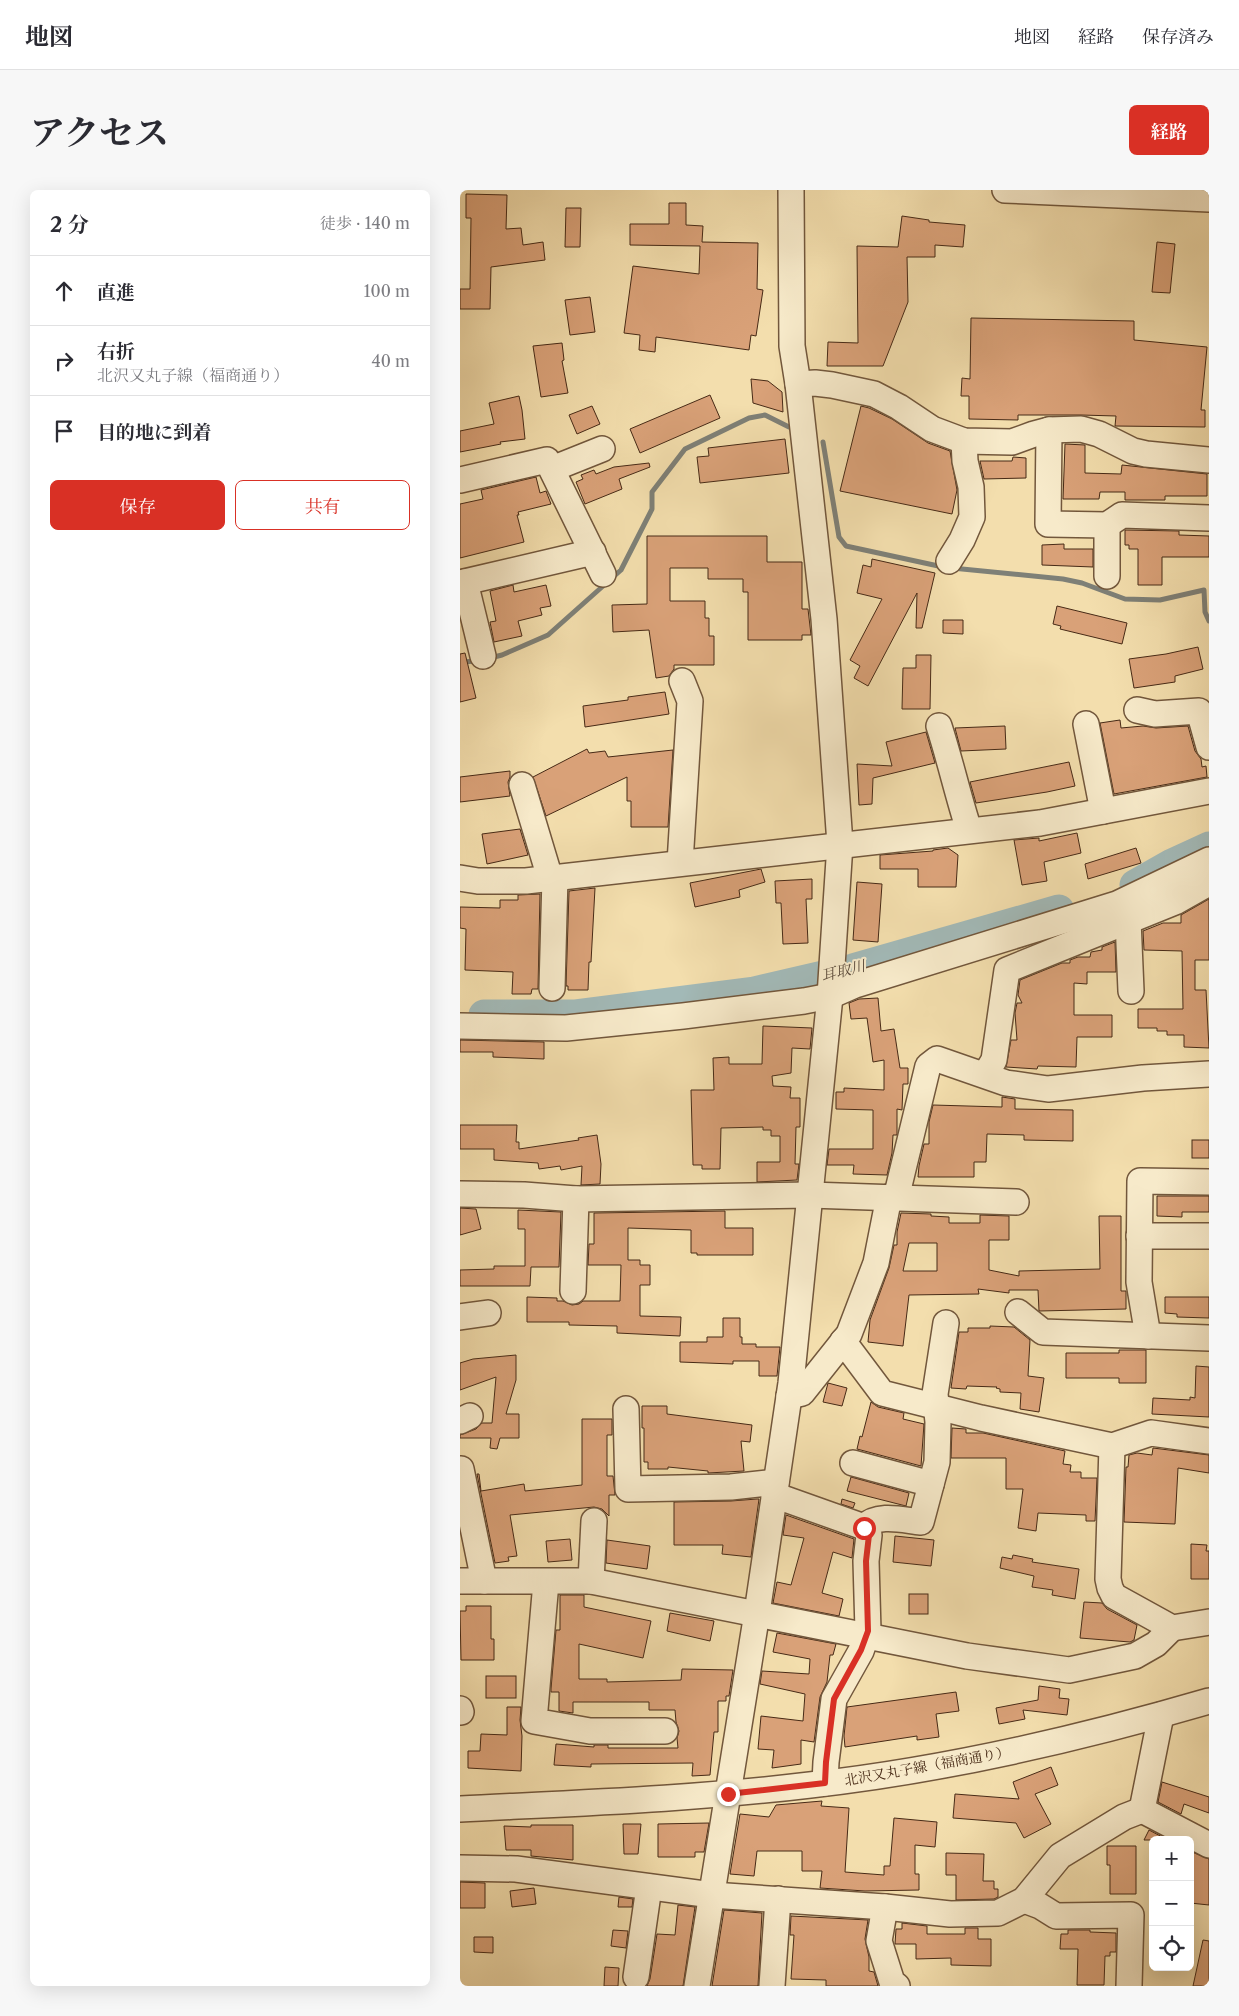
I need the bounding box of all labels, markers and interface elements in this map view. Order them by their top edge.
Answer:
text: 地図 [25,22,73,51]
text: 地図 [1014,26,1050,48]
text: 経路 [1078,26,1114,48]
text: 保存済み [1142,26,1214,48]
button: 経路 [1129,105,1209,155]
text: アクセス [30,111,169,154]
text: 2 分 [50,212,89,237]
text: 徒歩 · 140 m [320,213,410,233]
icon: ahead [50,277,78,305]
text: 直進 [97,281,135,304]
text: 100 m [364,281,410,301]
text: 右折 [97,340,135,363]
icon: right [50,347,78,375]
text: 40 m [371,351,410,371]
text: 北沢又丸子線（福商通り） [97,365,289,385]
icon: arrive [50,417,78,445]
text: 目的地に到着 [97,421,211,444]
button: 保存 [50,480,225,530]
button: 共有 [235,480,410,530]
water label: 耳取川 [819,955,869,985]
route start [853,1517,876,1540]
street label: 北沢又丸子線（福商通り） [843,1743,1011,1789]
route end [717,1783,740,1806]
map controls [1149,1836,1194,1971]
button: + [1149,1836,1194,1881]
button: − [1149,1881,1194,1926]
button: locate [1149,1926,1194,1971]

